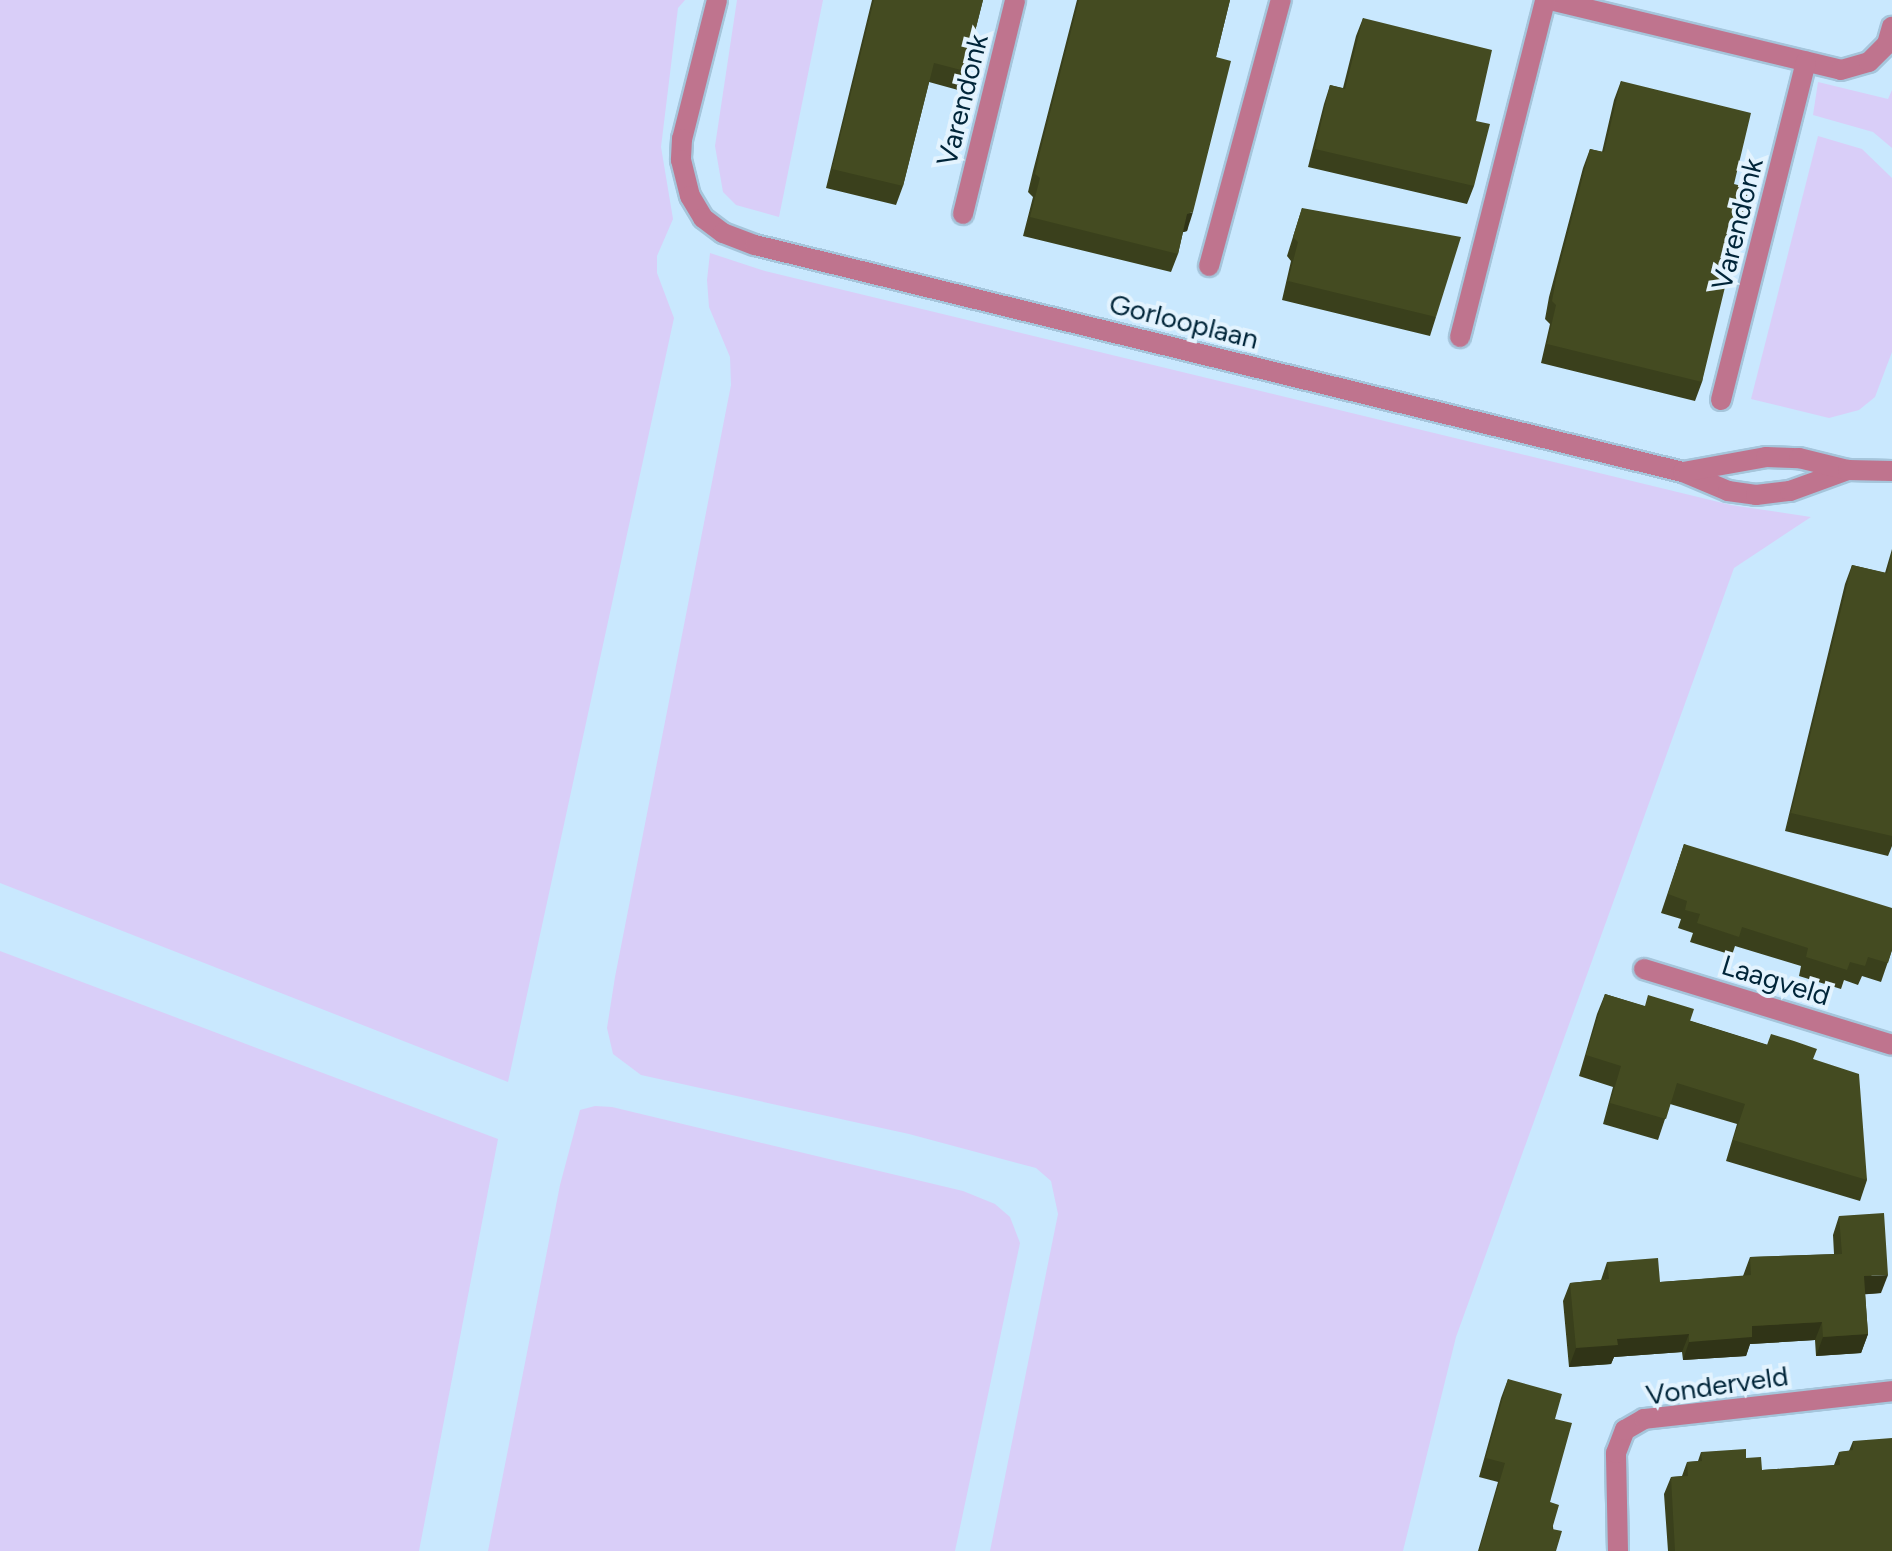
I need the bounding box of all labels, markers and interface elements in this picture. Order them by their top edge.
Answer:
street label: Varendonk [929,31,995,169]
street label: Varendonk [1704,155,1770,293]
street label: Gorlooplaan [1106,286,1262,356]
street label: Laagveld [1718,948,1834,1012]
street label: Vonderveld [1644,1358,1790,1412]

